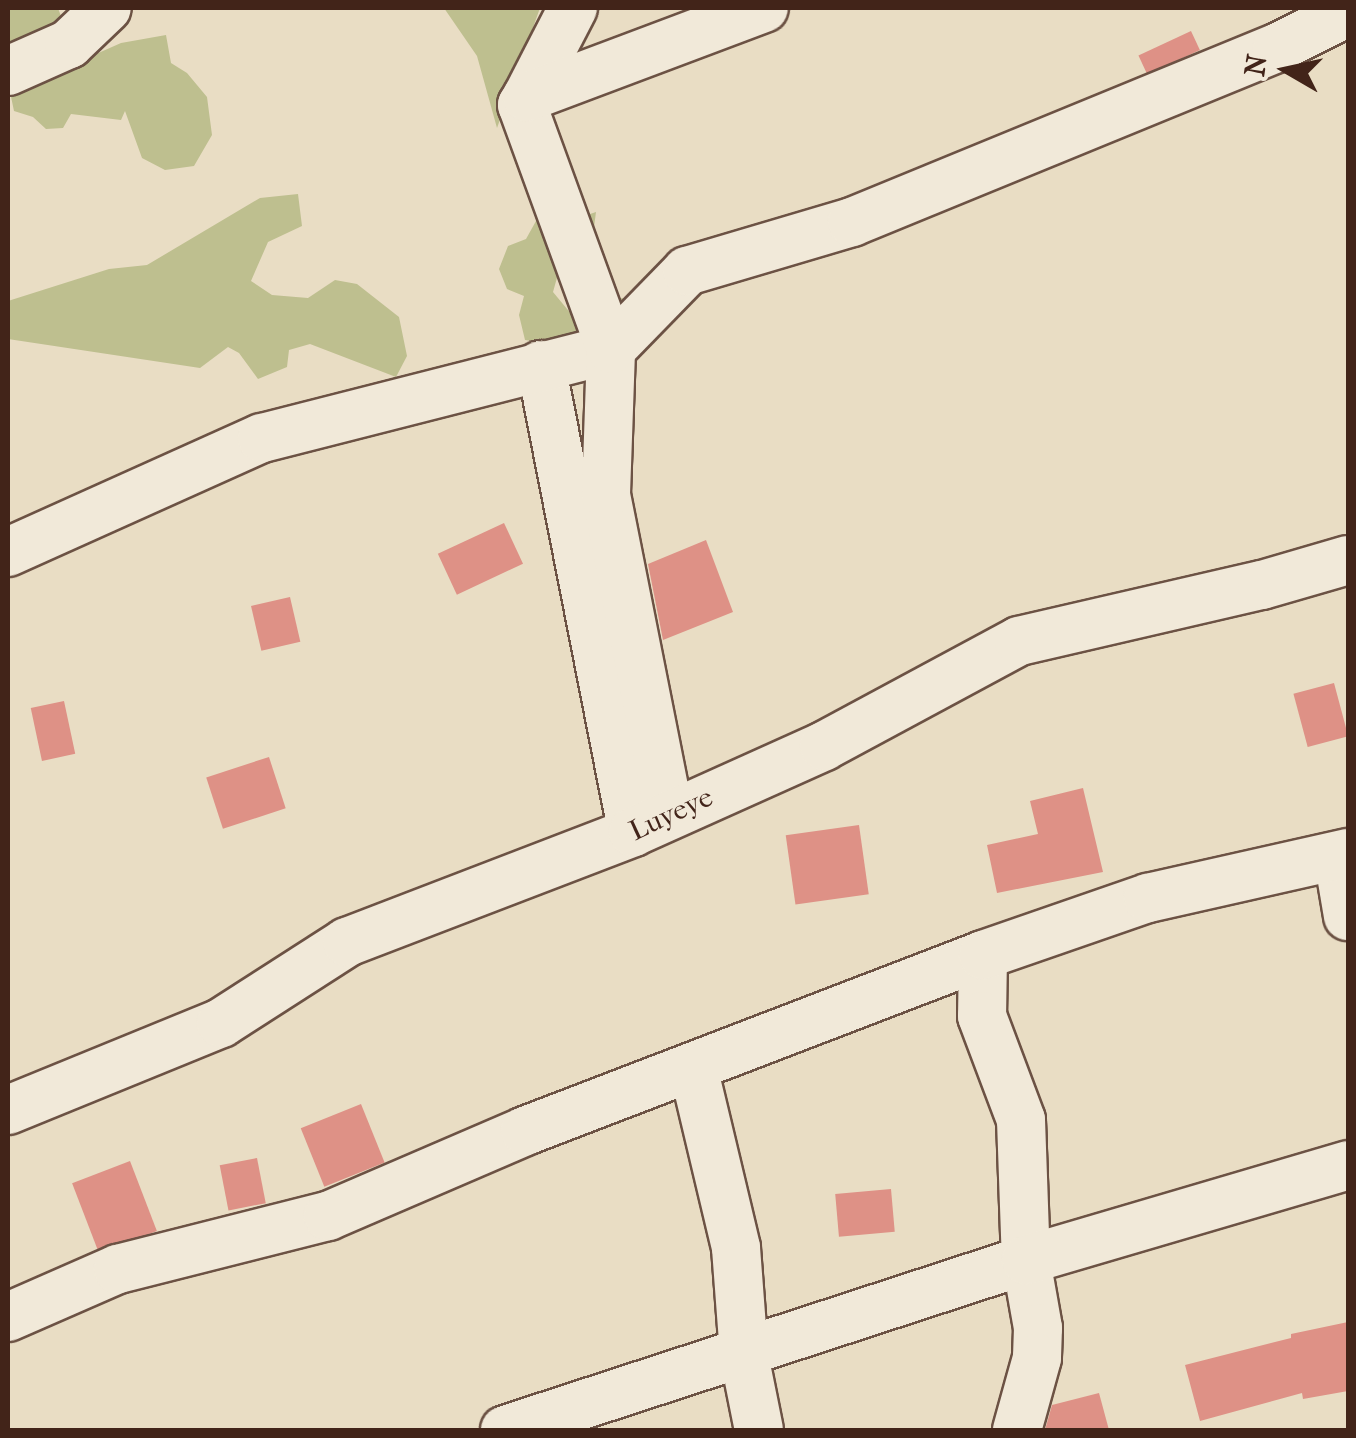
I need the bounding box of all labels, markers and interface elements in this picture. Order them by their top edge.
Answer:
north arrow [1236,20,1336,120]
text: N [1238,52,1274,78]
street label: Luyeye [624,780,718,848]

